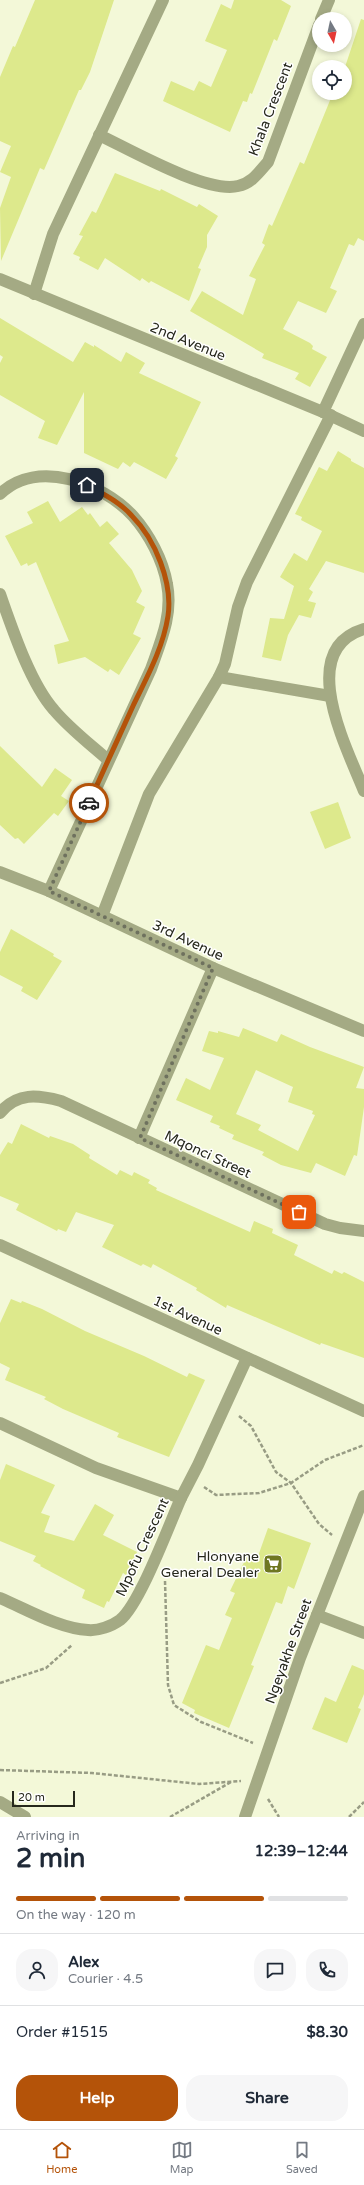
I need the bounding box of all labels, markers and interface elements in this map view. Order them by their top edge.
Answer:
north arrow [312,12,352,52]
map controls [312,12,352,100]
street label: Khala Crescent [245,59,296,159]
button: locate [312,60,352,100]
street label: 2nd Avenue [148,319,228,364]
pin [70,468,104,502]
icon: home [76,474,98,496]
courier [69,783,109,823]
icon: car [78,792,100,814]
street label: 3rd Avenue [150,917,226,964]
street label: Mqonci Street [162,1127,254,1182]
pin [282,1195,316,1229]
icon: bag [288,1201,310,1223]
street label: 1st Avenue [150,1292,225,1339]
street label: Mpofu Crescent [112,1495,173,1599]
place label: Hlonyane General Dealer [161,1548,260,1581]
supermarket icon: Hlonyane General Dealer [262,1553,284,1575]
street label: Ngeyakhe Street [262,1596,316,1706]
scale bar [12,1789,75,1808]
text: 20 m [18,1791,45,1804]
text: Arriving in [16,1828,80,1844]
text: 12:39–12:44 [255,1842,348,1860]
text: 2 min [16,1843,85,1874]
text: On the way · 120 m [16,1907,136,1923]
button: person [16,1949,58,1991]
button: chat [254,1949,296,1991]
button: phone [306,1949,348,1991]
text: Alex [68,1953,99,1971]
text: Courier · 4.5 [68,1971,143,1987]
text: Order #1515 [16,2023,108,2041]
text: $8.30 [307,2023,348,2041]
button: Help [16,2075,178,2121]
button: Share [186,2075,348,2121]
tab: Home [46,2139,77,2176]
tab: Map [170,2139,194,2176]
tab: Saved [286,2139,318,2176]

